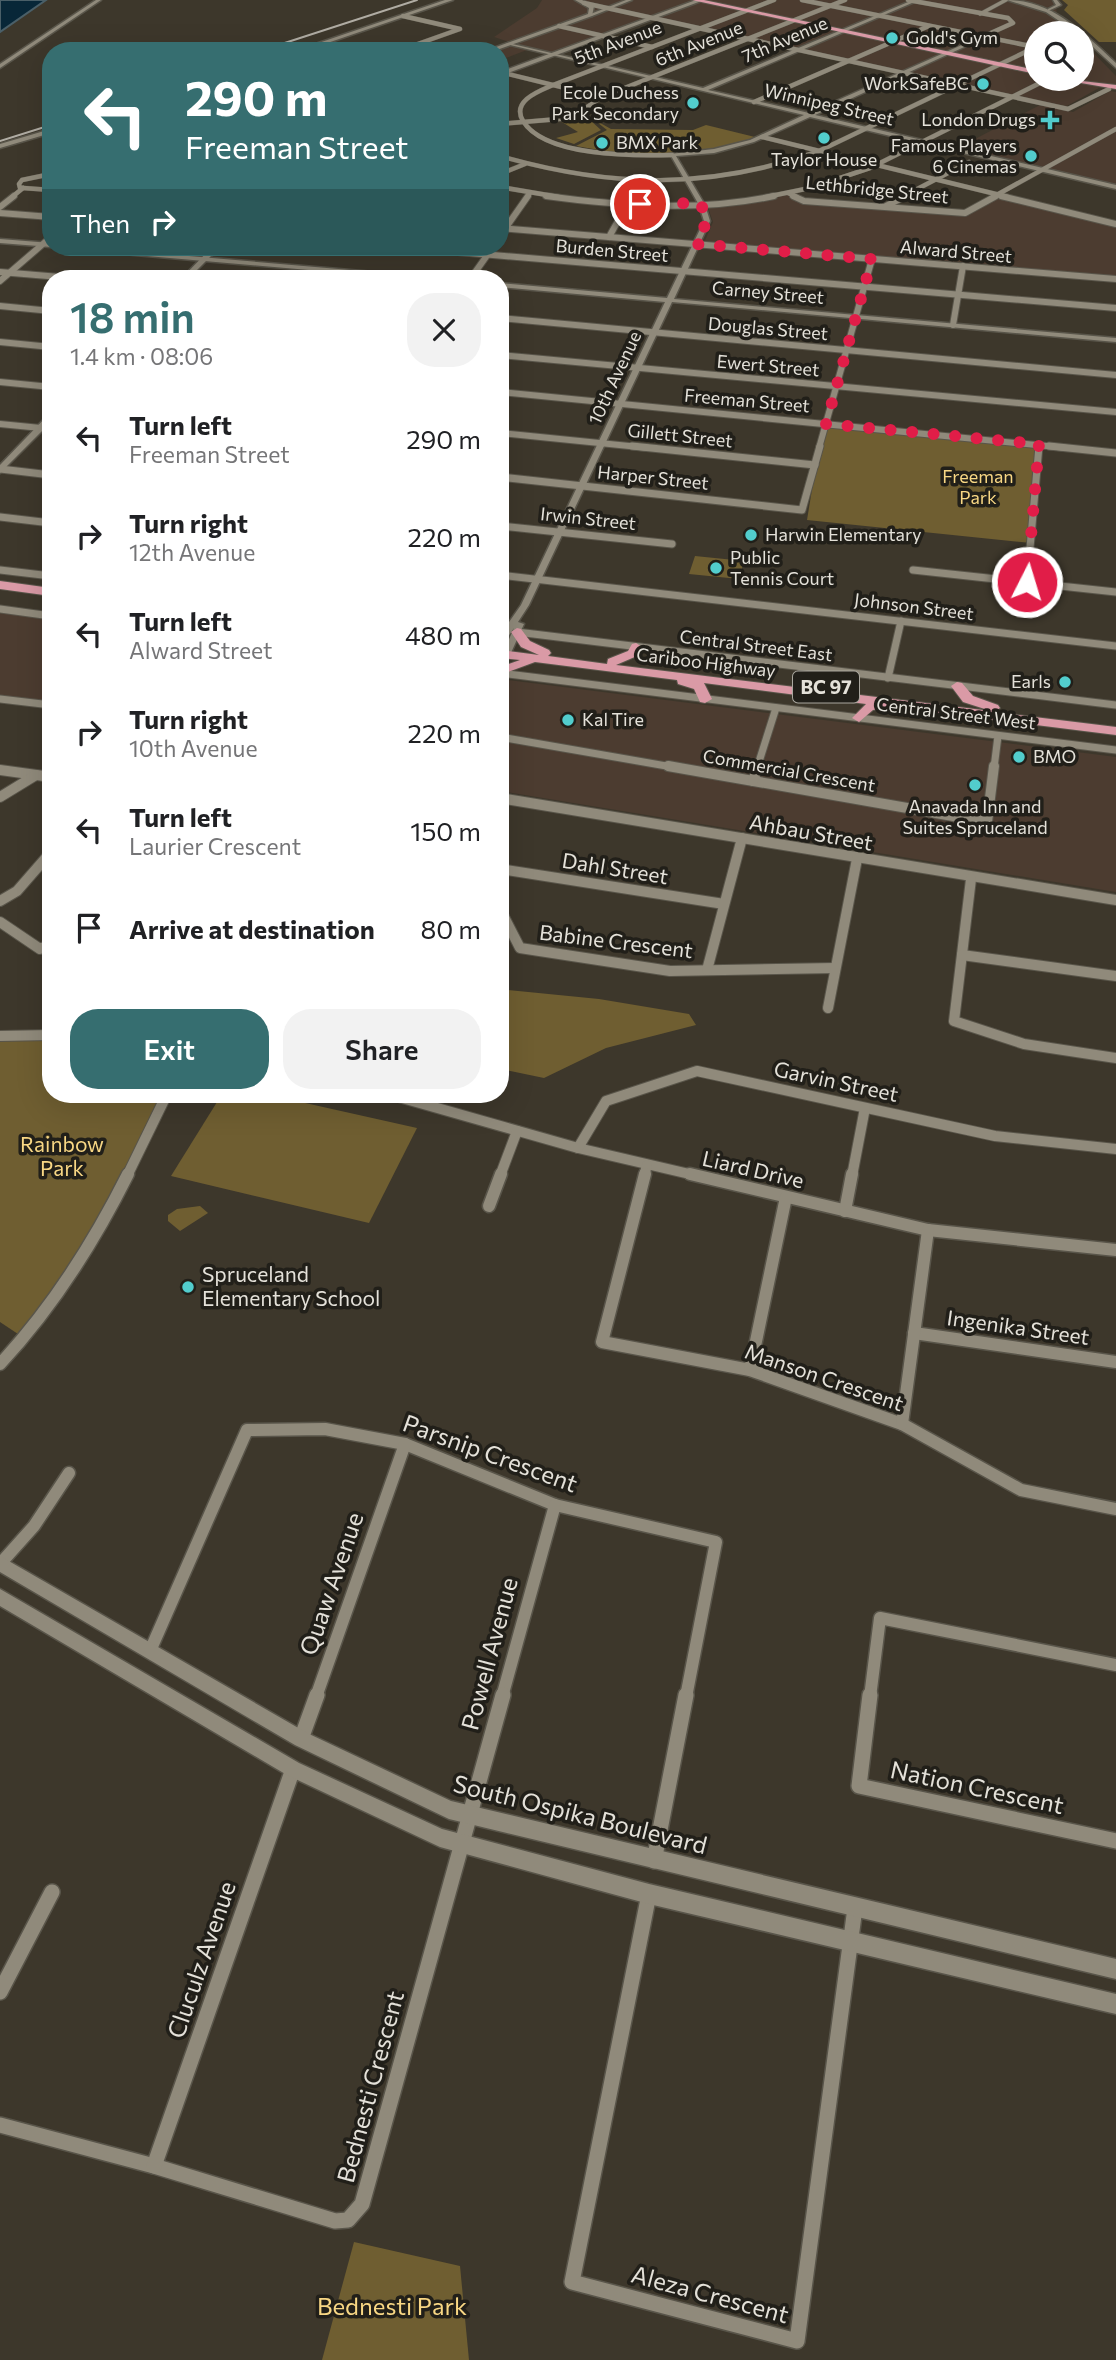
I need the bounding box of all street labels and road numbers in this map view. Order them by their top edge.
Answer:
street label: 7th Avenue [739,11,831,67]
street label: 5th Avenue [571,15,664,69]
street label: 6th Avenue [652,16,745,71]
street label: Winnipeg Street [762,78,896,130]
street label: Lethbridge Street [805,171,950,207]
street label: Burden Street [555,234,669,266]
street label: Alward Street [899,235,1013,267]
street label: Carney Street [711,276,825,308]
street label: Douglas Street [707,312,829,344]
street label: 10th Avenue [583,327,645,428]
street label: Ewert Street [716,350,820,380]
street label: Freeman Street [684,384,811,416]
street label: Gillett Street [627,419,734,451]
street label: Harper Street [596,460,710,494]
street label: Irwin Street [539,502,637,534]
street label: Johnson Street [853,588,975,624]
street label: Central Street East [678,625,834,665]
street label: Cariboo Highway [635,643,777,681]
road number: BC 97 [793,672,859,702]
street label: Central Street West [875,692,1037,734]
street label: Commercial Crescent [701,744,877,796]
street label: Ahbau Street [748,808,875,855]
street label: Dahl Street [560,847,670,888]
street label: Babine Crescent [538,919,694,962]
street label: Garvin Street [772,1055,901,1106]
street label: Liard Drive [700,1145,806,1192]
street label: Ingenika Street [946,1304,1091,1349]
street label: Manson Crescent [742,1338,907,1415]
street label: Parsnip Crescent [399,1408,582,1498]
street label: Quaw Avenue [293,1508,369,1659]
street label: Powell Avenue [454,1574,523,1733]
street label: Nation Crescent [888,1754,1067,1819]
street label: South Ospika Boulevard [451,1768,710,1859]
street label: Cluculz Avenue [160,1877,241,2042]
street label: Bednesti Crescent [330,1987,409,2186]
street label: Aleza Crescent [629,2259,792,2329]

